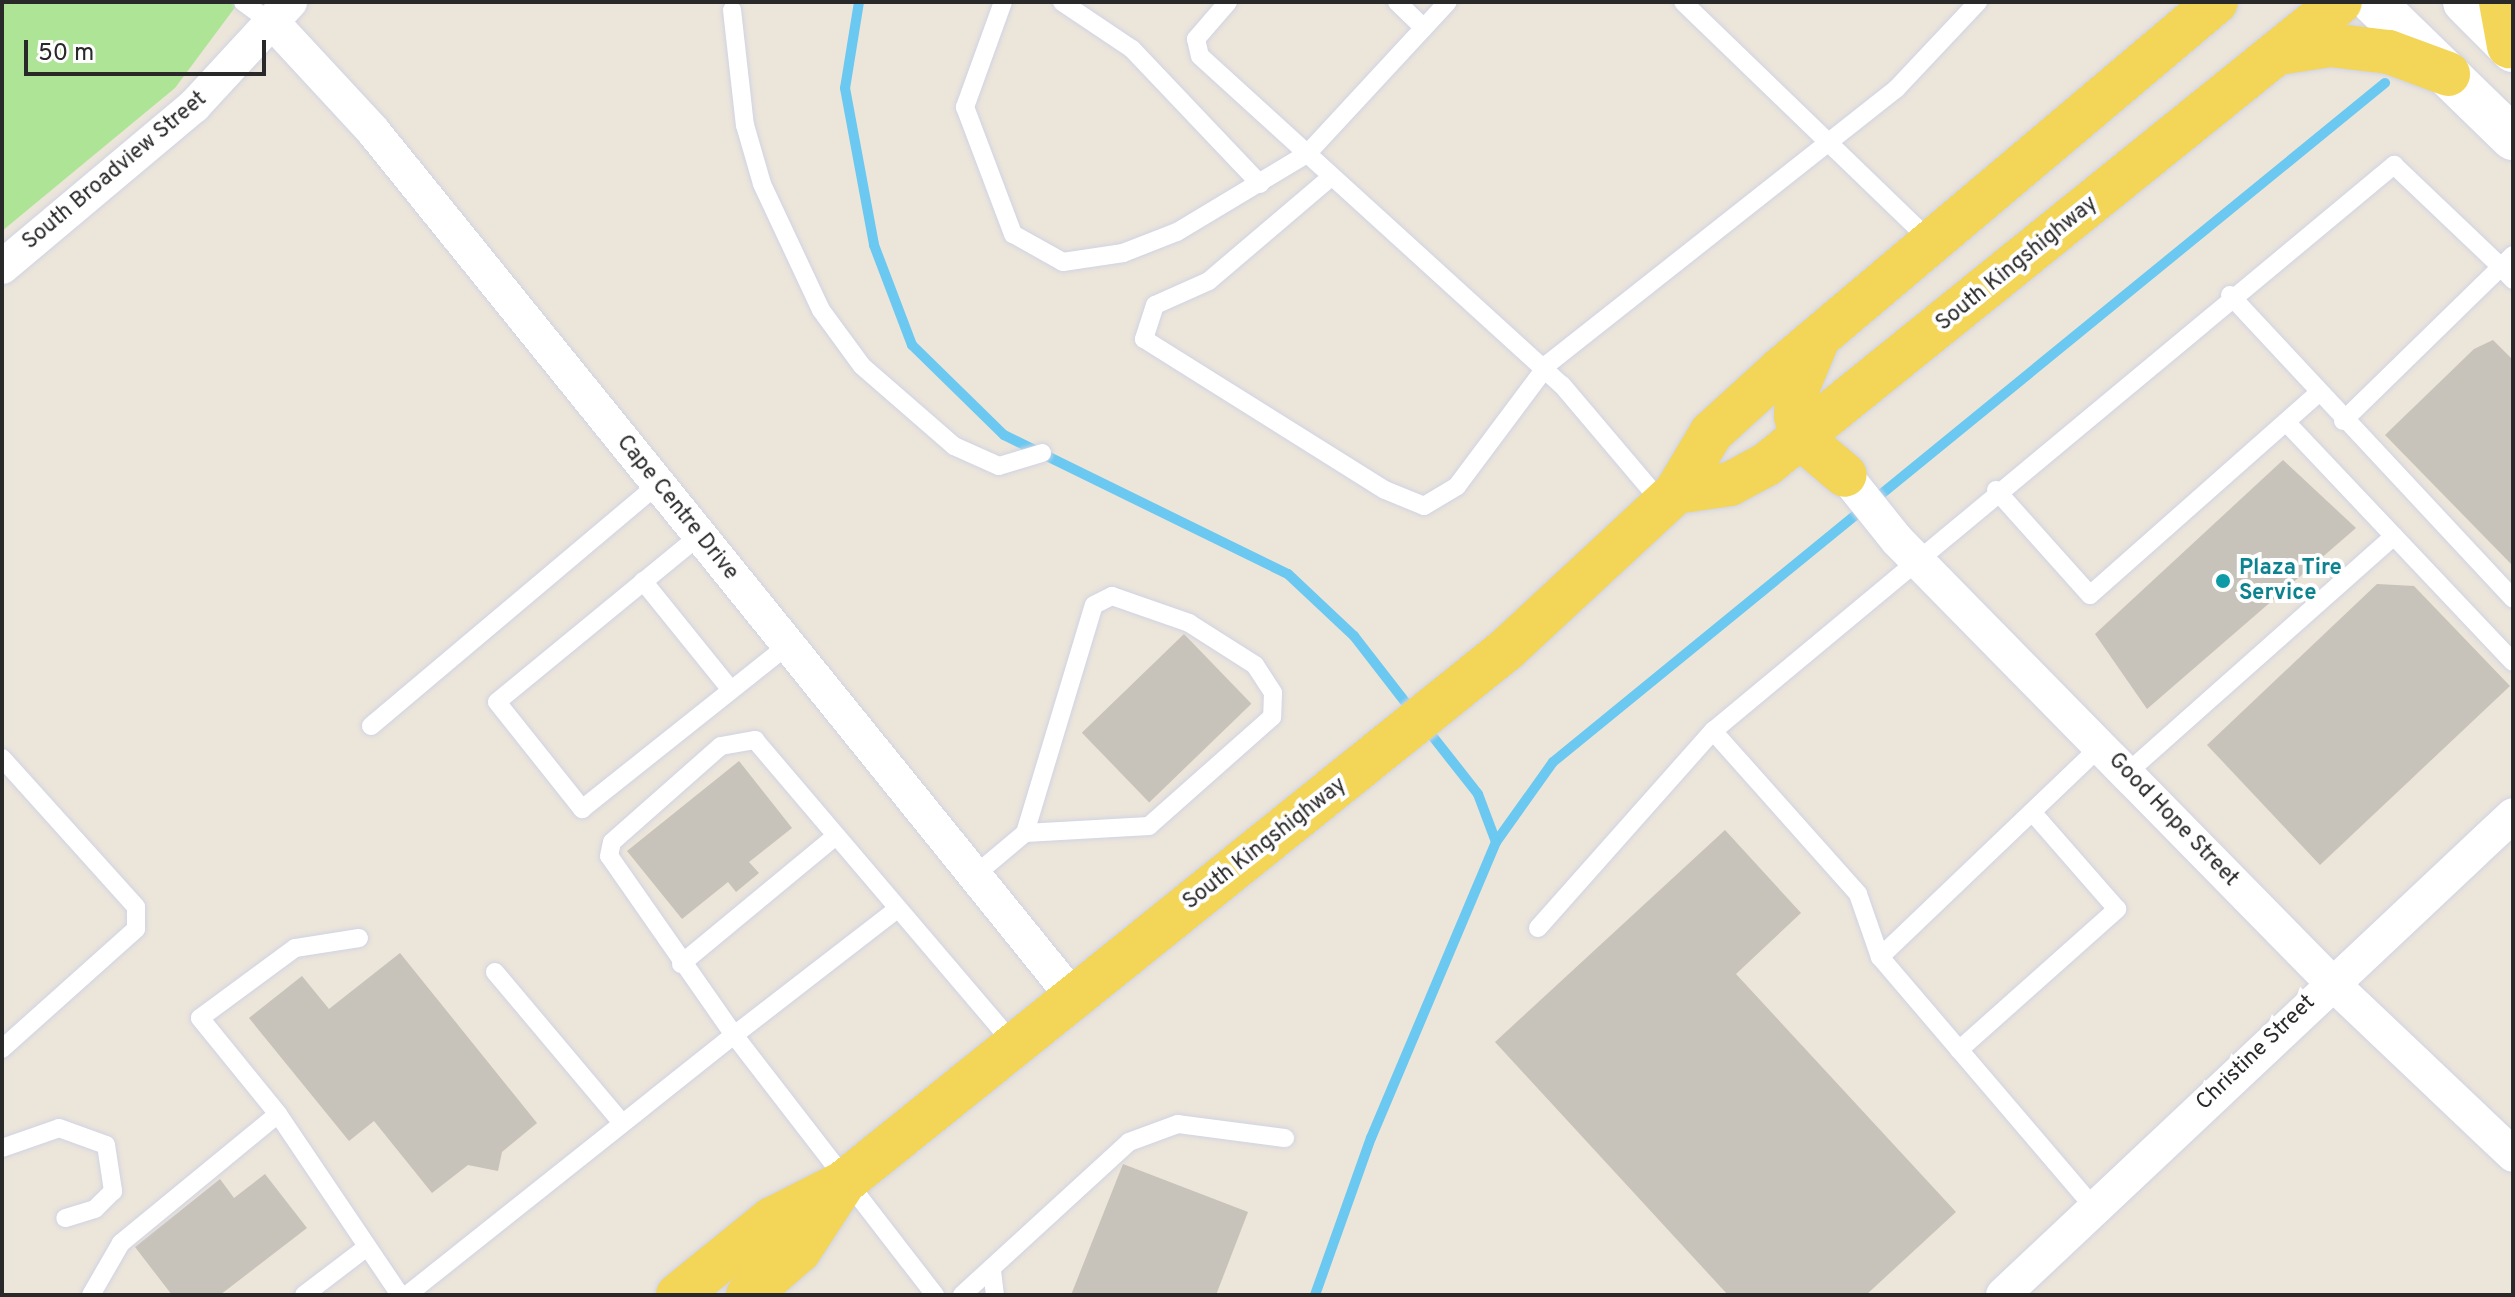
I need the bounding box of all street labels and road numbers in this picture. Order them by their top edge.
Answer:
street label: South Broadview Street [18,86,212,256]
street label: South Kingshighway [1931,191,2103,337]
street label: Cape Centre Drive [610,430,744,586]
street label: Good Hope Street [2102,748,2244,892]
street label: South Kingshighway [1178,772,1352,916]
street label: Christine Street [2191,990,2321,1116]

